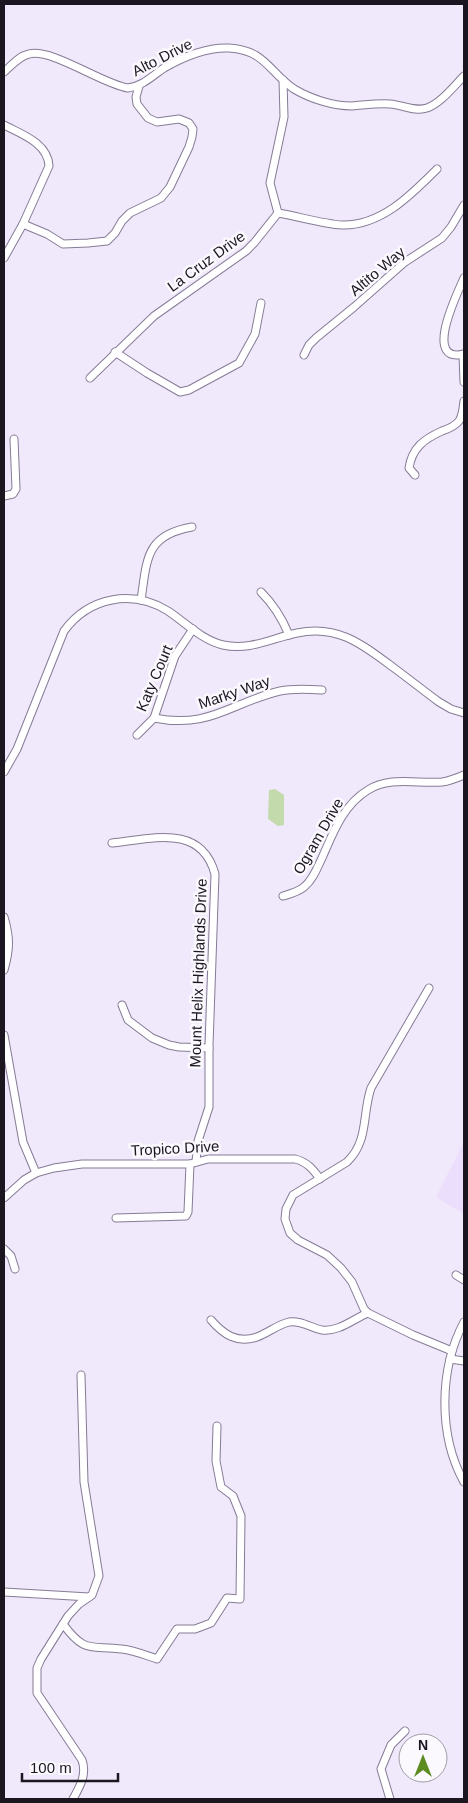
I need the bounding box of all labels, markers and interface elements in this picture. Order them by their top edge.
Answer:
street label: Alto Drive [129,35,195,79]
street label: La Cruz Drive [164,227,248,295]
street label: Altito Way [346,243,408,299]
street label: Katy Court [132,641,176,714]
street label: Marky Way [196,672,272,712]
street label: Ogram Drive [289,795,347,877]
street label: Mount Helix Highlands Drive [186,878,210,1068]
street label: Tropico Drive [130,1137,220,1159]
north arrow [398,1733,448,1783]
text: N [418,1737,428,1753]
scale bar [22,1750,119,1782]
text: 100 m [30,1759,72,1776]

